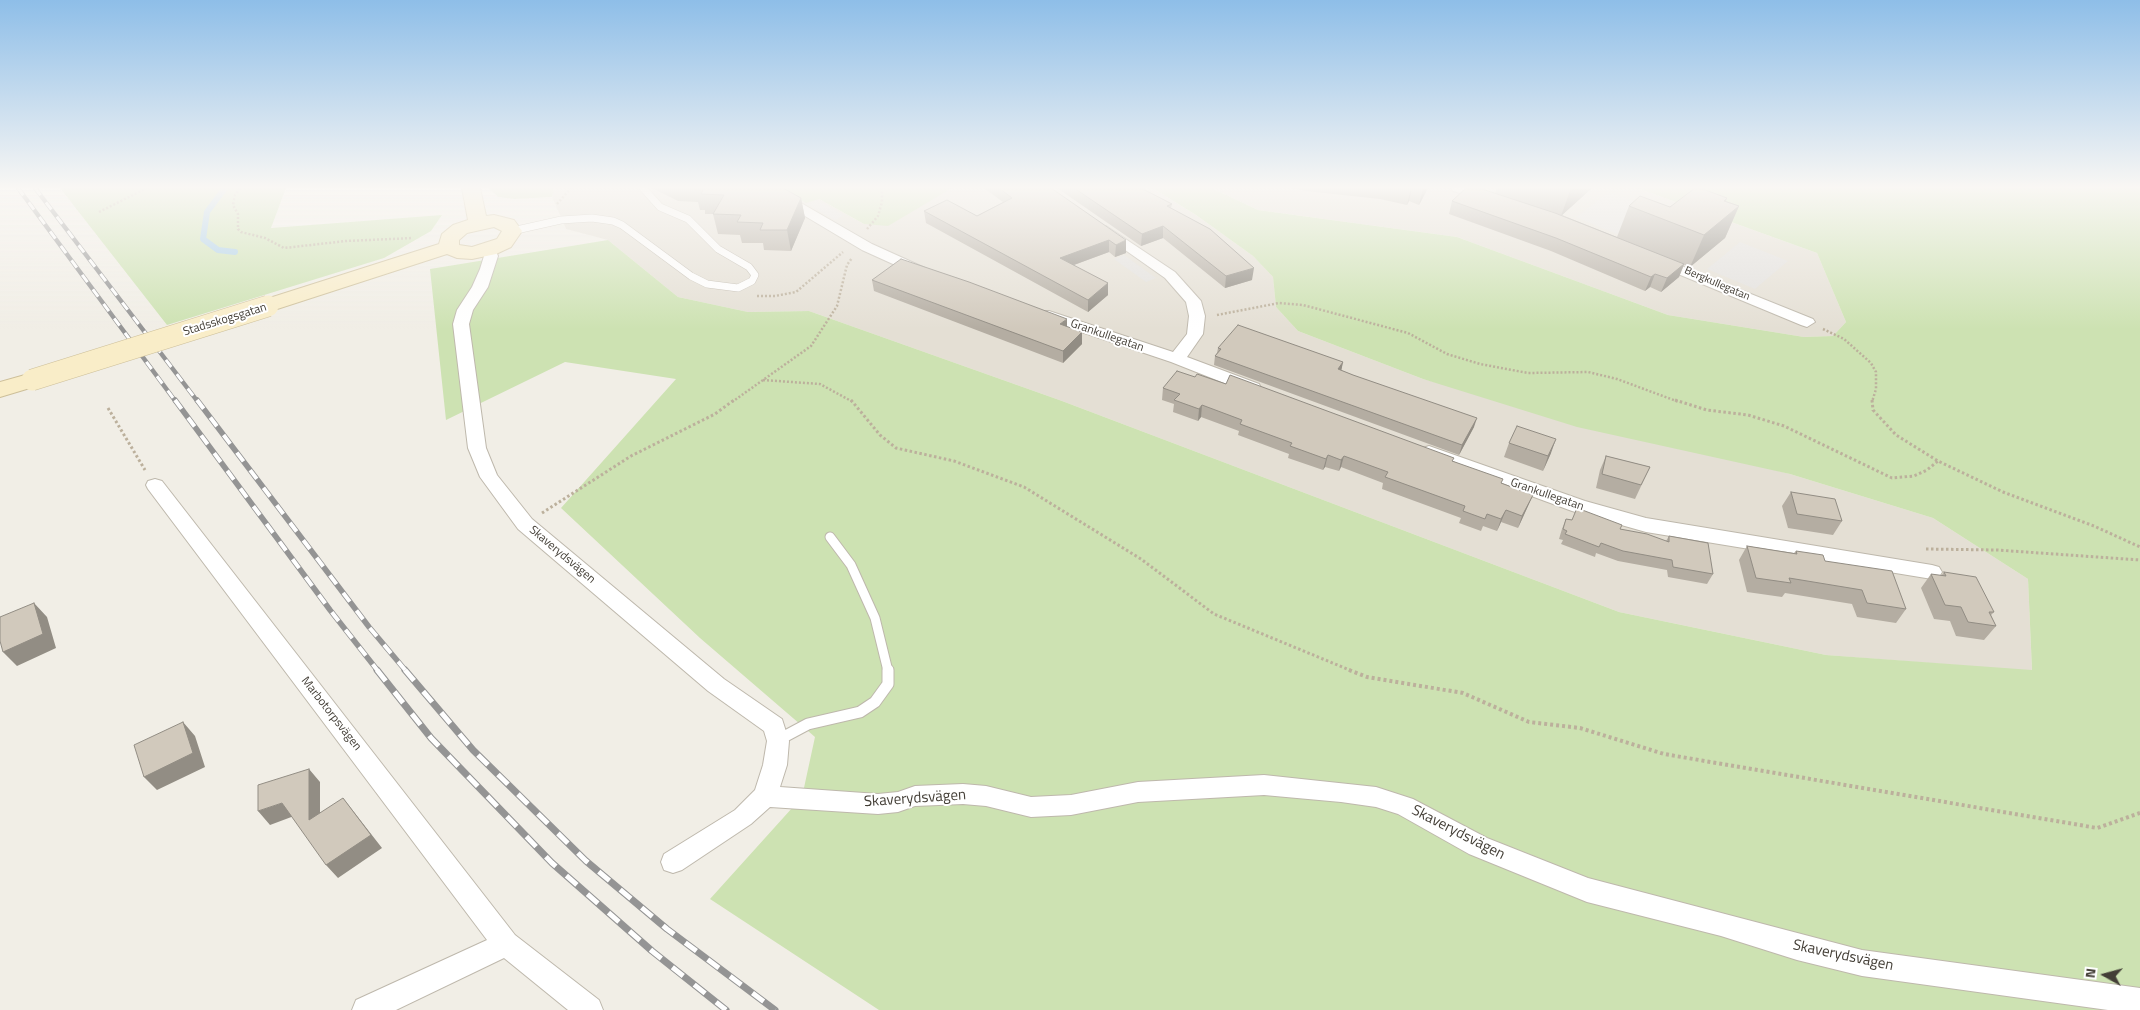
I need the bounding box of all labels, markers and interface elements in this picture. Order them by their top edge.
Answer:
street label: Bergkullegatan [1682,264,1752,304]
street label: Stadsskogsgatan [181,300,269,340]
street label: Grankullegatan [1068,317,1146,355]
street label: Grankullegatan [1508,476,1586,514]
street label: Skaverydsvägen [526,523,598,587]
street label: Marbotorpsvägen [298,674,364,754]
street label: Skaverydsvägen [863,786,967,812]
street label: Skaverydsvägen [1408,802,1508,864]
street label: Skaverydsvägen [1791,937,1895,975]
north arrow [2080,950,2130,1000]
text: N [2079,967,2101,979]

